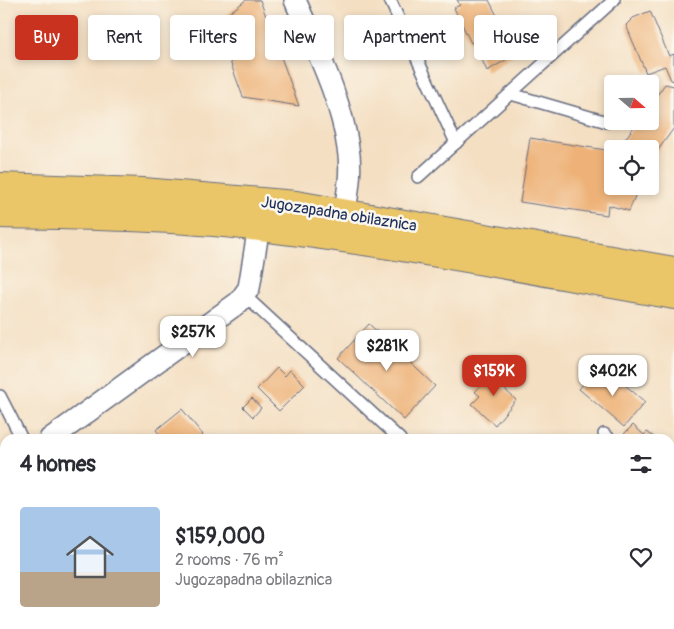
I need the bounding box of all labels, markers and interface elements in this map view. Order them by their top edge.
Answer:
chip: Buy [15,15,78,60]
chip: Rent [88,15,160,60]
chip: Filters [170,15,255,60]
chip: New [265,15,334,60]
chip: Apartment [344,15,464,60]
chip: House [474,15,557,60]
north arrow [604,75,659,130]
map controls [604,75,659,195]
button: locate [604,140,659,195]
street label: Jugozapadna obilaznica [260,192,418,236]
pin: $257K [158,316,228,358]
text: $257K [171,322,215,342]
pin: $281K [352,330,422,372]
text: $281K [366,336,408,356]
pin: $159K [459,354,529,397]
pin: $402K [578,354,648,397]
text: $159K [473,361,515,381]
text: $402K [589,361,637,381]
icon: filters [627,450,655,478]
text: 4 homes [20,451,96,478]
text: $159,000 [175,523,265,550]
icon: home [60,527,120,587]
icon: heart [627,543,655,571]
text: 2 rooms · 76 m² [175,550,284,570]
text: Jugozapadna obilaznica [175,570,332,590]

